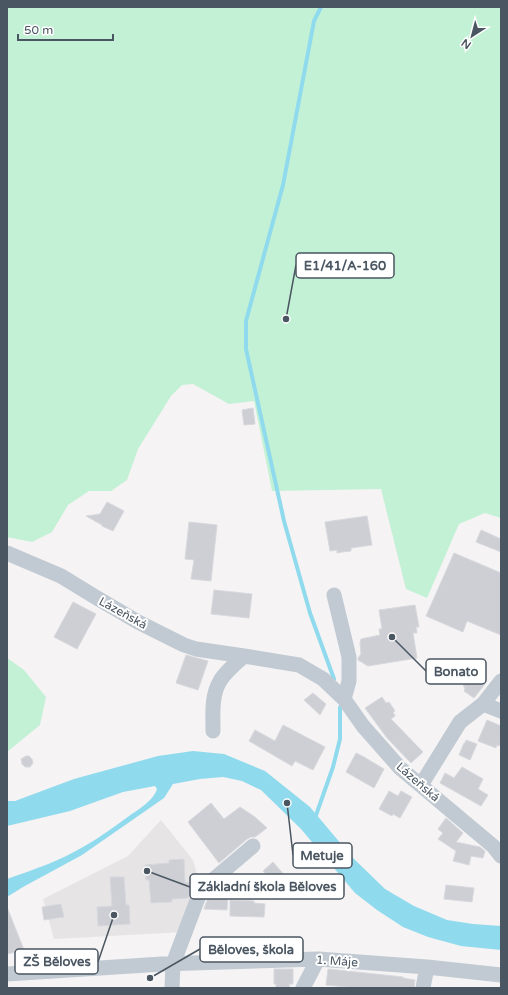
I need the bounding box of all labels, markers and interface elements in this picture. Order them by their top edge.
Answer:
scale bar [18,16,113,42]
north arrow [452,16,492,56]
text: 50 m [24,23,53,37]
text: N [459,36,474,52]
callout: E1/41/A-160 [296,253,394,278]
text: E1/41/A-160 [304,258,386,274]
street label: Lázeňská [97,594,149,632]
callout: Bonato [426,659,486,684]
text: Bonato [434,664,478,680]
street label: Lázeňská [394,759,442,805]
callout: Metuje [293,843,352,868]
text: Metuje [300,848,344,864]
callout: Základní škola Běloves [190,874,344,899]
text: Základní škola Běloves [198,879,336,895]
callout: Běloves, škola [200,937,303,962]
text: Běloves, škola [208,942,294,958]
callout: ZŠ Běloves [15,949,98,974]
text: ZŠ Běloves [23,953,91,970]
street label: 1. Máje [316,953,359,969]

